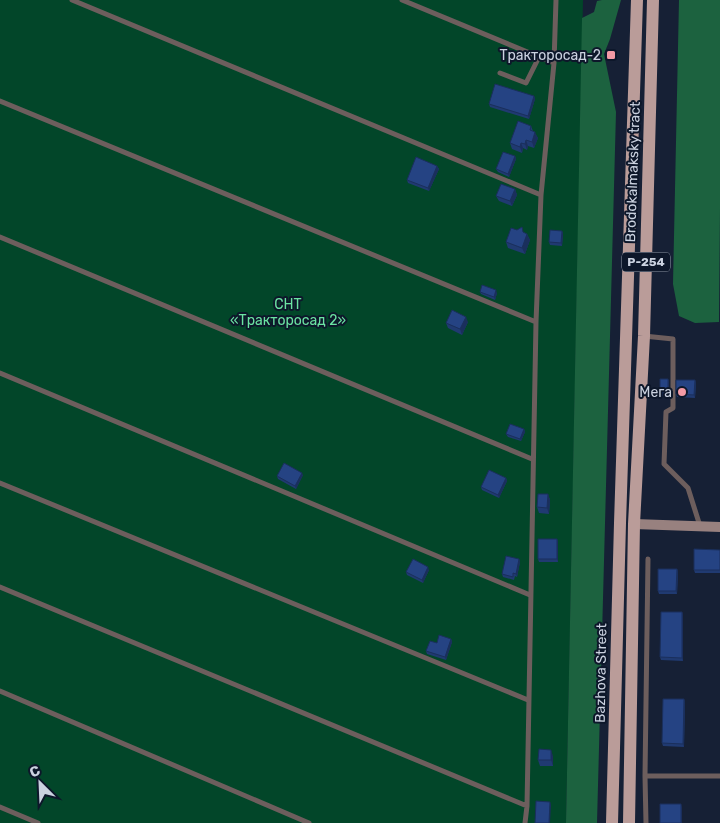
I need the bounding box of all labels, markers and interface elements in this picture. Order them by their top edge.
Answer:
place label: Тракторосад-2 [499,47,601,64]
marker: Тракторосад-2 [605,49,617,61]
street label: Brodokalmaksky tract [622,101,644,243]
road number: Р-254 [622,252,670,272]
park label: СНТ «Тракторосад 2» [230,296,346,329]
place label: Мега [639,384,672,401]
marker: Мега [676,386,688,398]
street label: Bazhova Street [592,623,610,723]
north arrow [15,758,65,808]
text: С [27,762,43,781]

